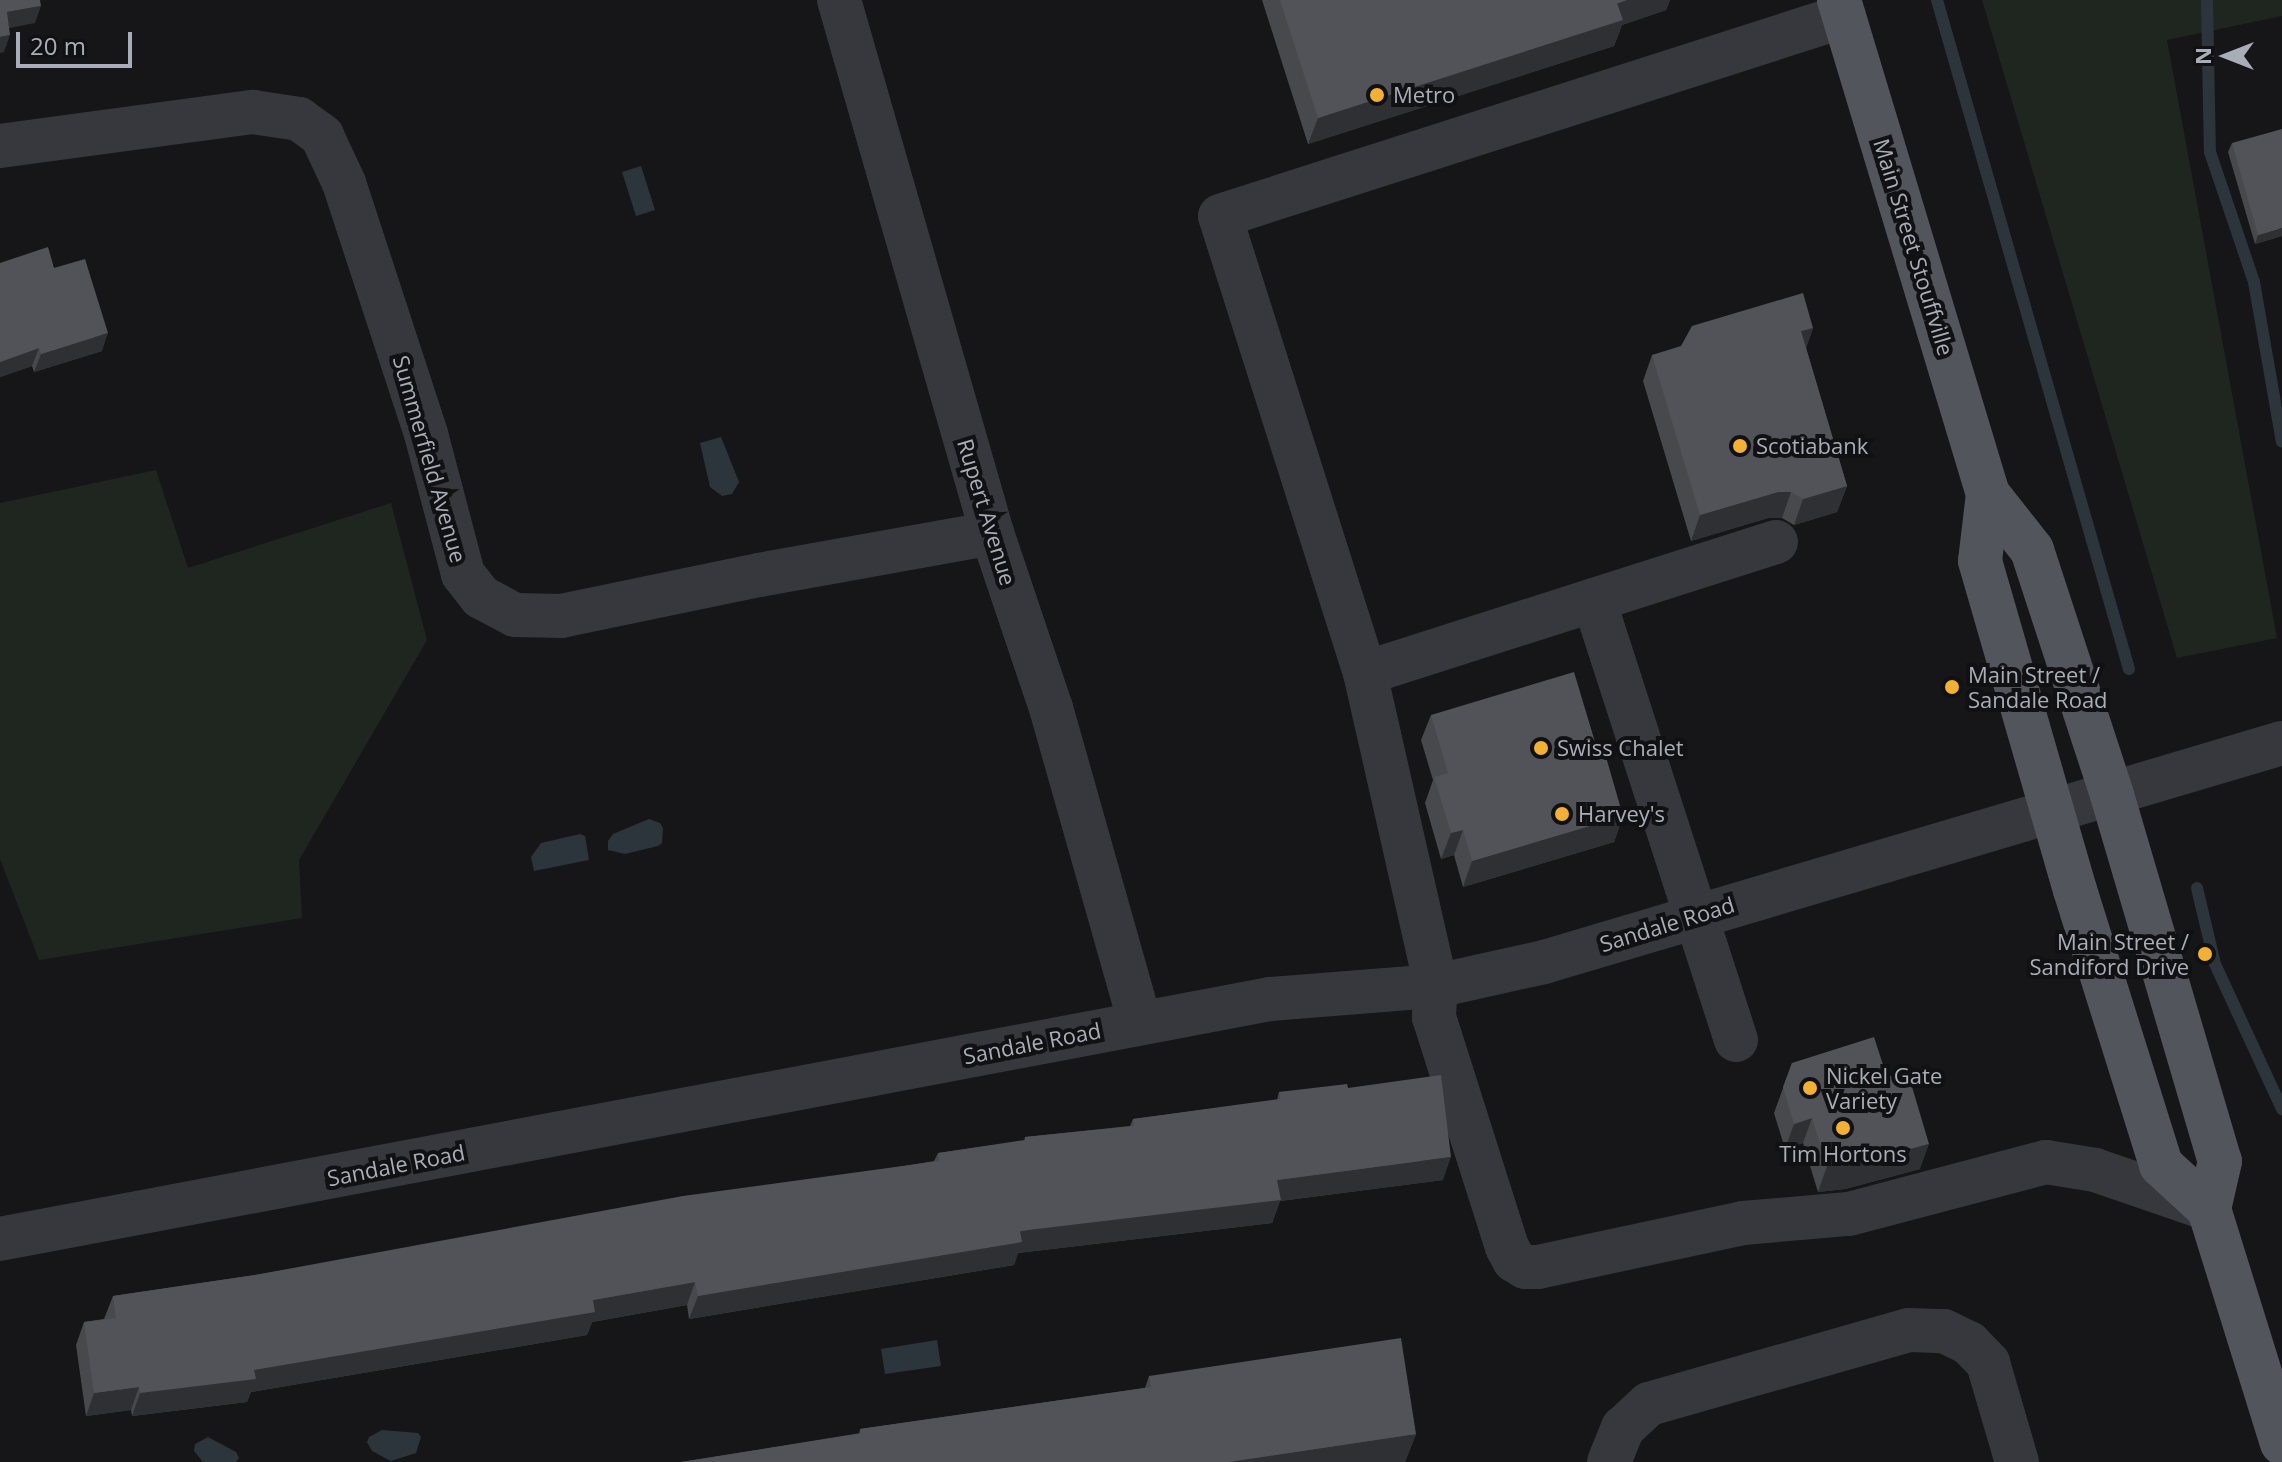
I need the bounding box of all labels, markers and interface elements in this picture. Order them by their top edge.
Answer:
scale bar [20,16,136,66]
north arrow [2186,16,2266,96]
text: 20 m [30,29,86,62]
text: N [2187,47,2217,65]
place label: Metro [1393,82,1455,108]
marker: Metro [1368,86,1386,104]
street label: Main Street Stouffville [1868,135,1960,359]
street label: Summerfield Avenue [388,352,472,566]
place label: Scotiabank [1756,433,1868,459]
street label: Rupert Avenue [952,435,1022,589]
marker: Scotiabank [1731,437,1749,455]
place label: Main Street / Sandale Road [1968,661,2108,712]
marker: Main Street / Sandale Road [1943,678,1961,696]
place label: Swiss Chalet [1557,735,1684,761]
marker: Swiss Chalet [1532,739,1550,757]
place label: Harvey's [1578,801,1665,827]
marker: Harvey's [1553,805,1571,823]
street label: Sandale Road [1596,891,1738,957]
place label: Main Street / Sandiford Drive [2030,928,2189,980]
marker: Main Street / Sandiford Drive [2196,945,2214,963]
street label: Sandale Road [961,1017,1103,1069]
place label: Nickel Gate Variety [1826,1062,1942,1114]
marker: Nickel Gate Variety [1801,1079,1819,1097]
marker: Tim Hortons [1834,1119,1852,1137]
street label: Sandale Road [325,1139,467,1191]
place label: Tim Hortons [1779,1141,1907,1167]

